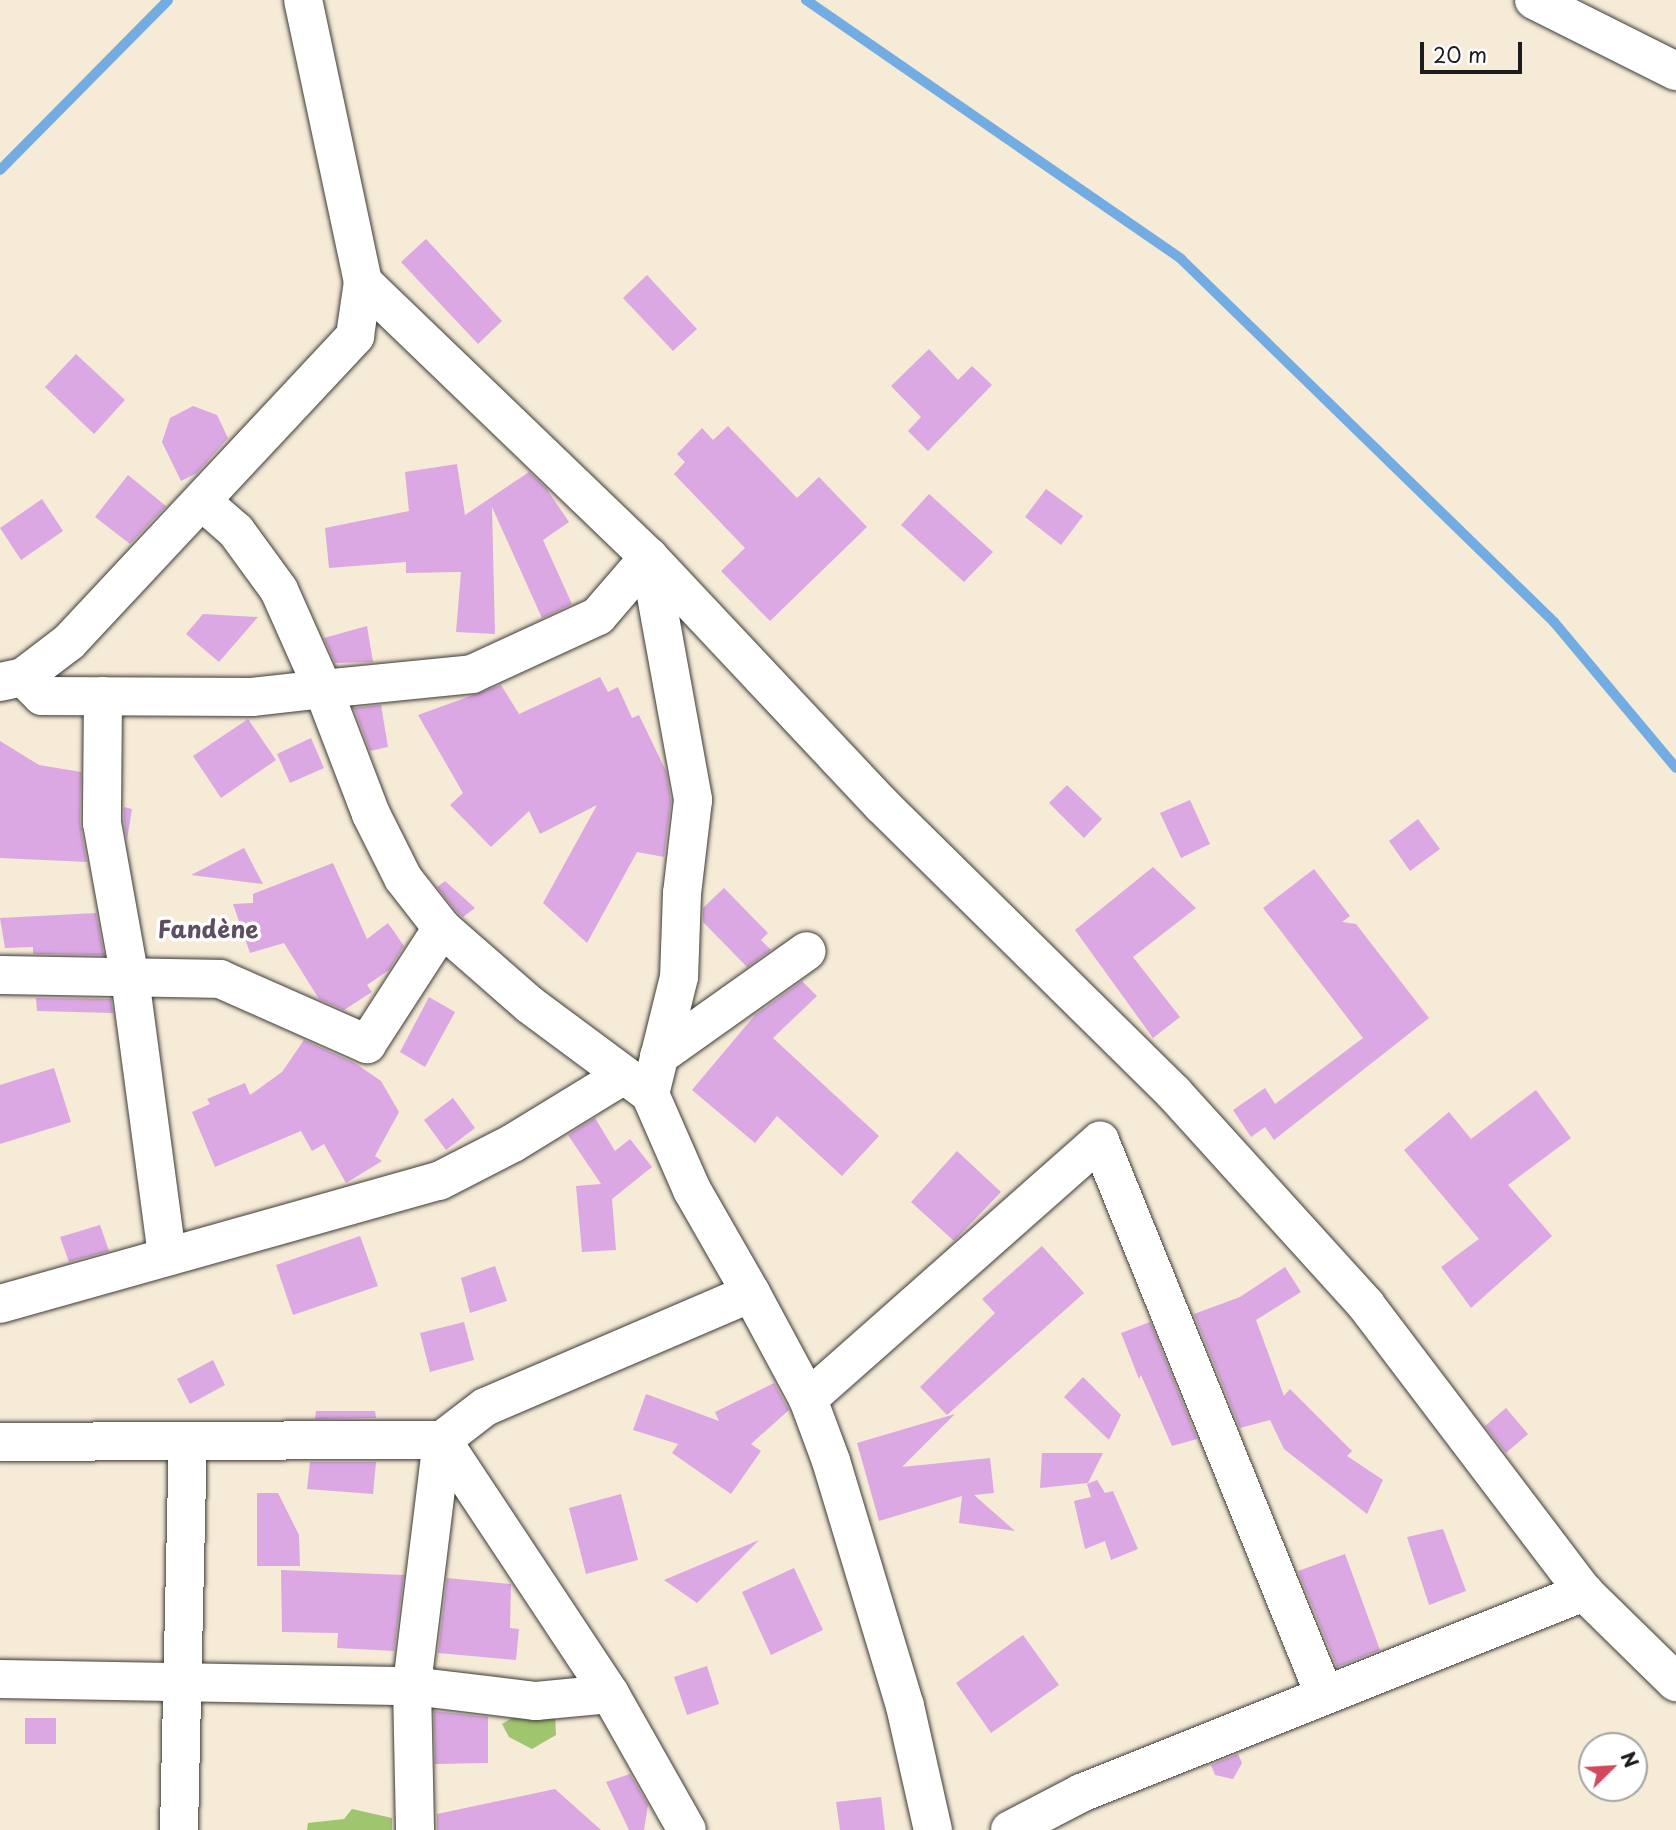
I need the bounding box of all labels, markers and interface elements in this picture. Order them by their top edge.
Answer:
scale bar [1424,28,1526,72]
text: 20 m [1433,38,1487,70]
district label: Fandène [158,915,258,943]
north arrow [1578,1732,1648,1802]
text: N [1615,1747,1646,1772]

